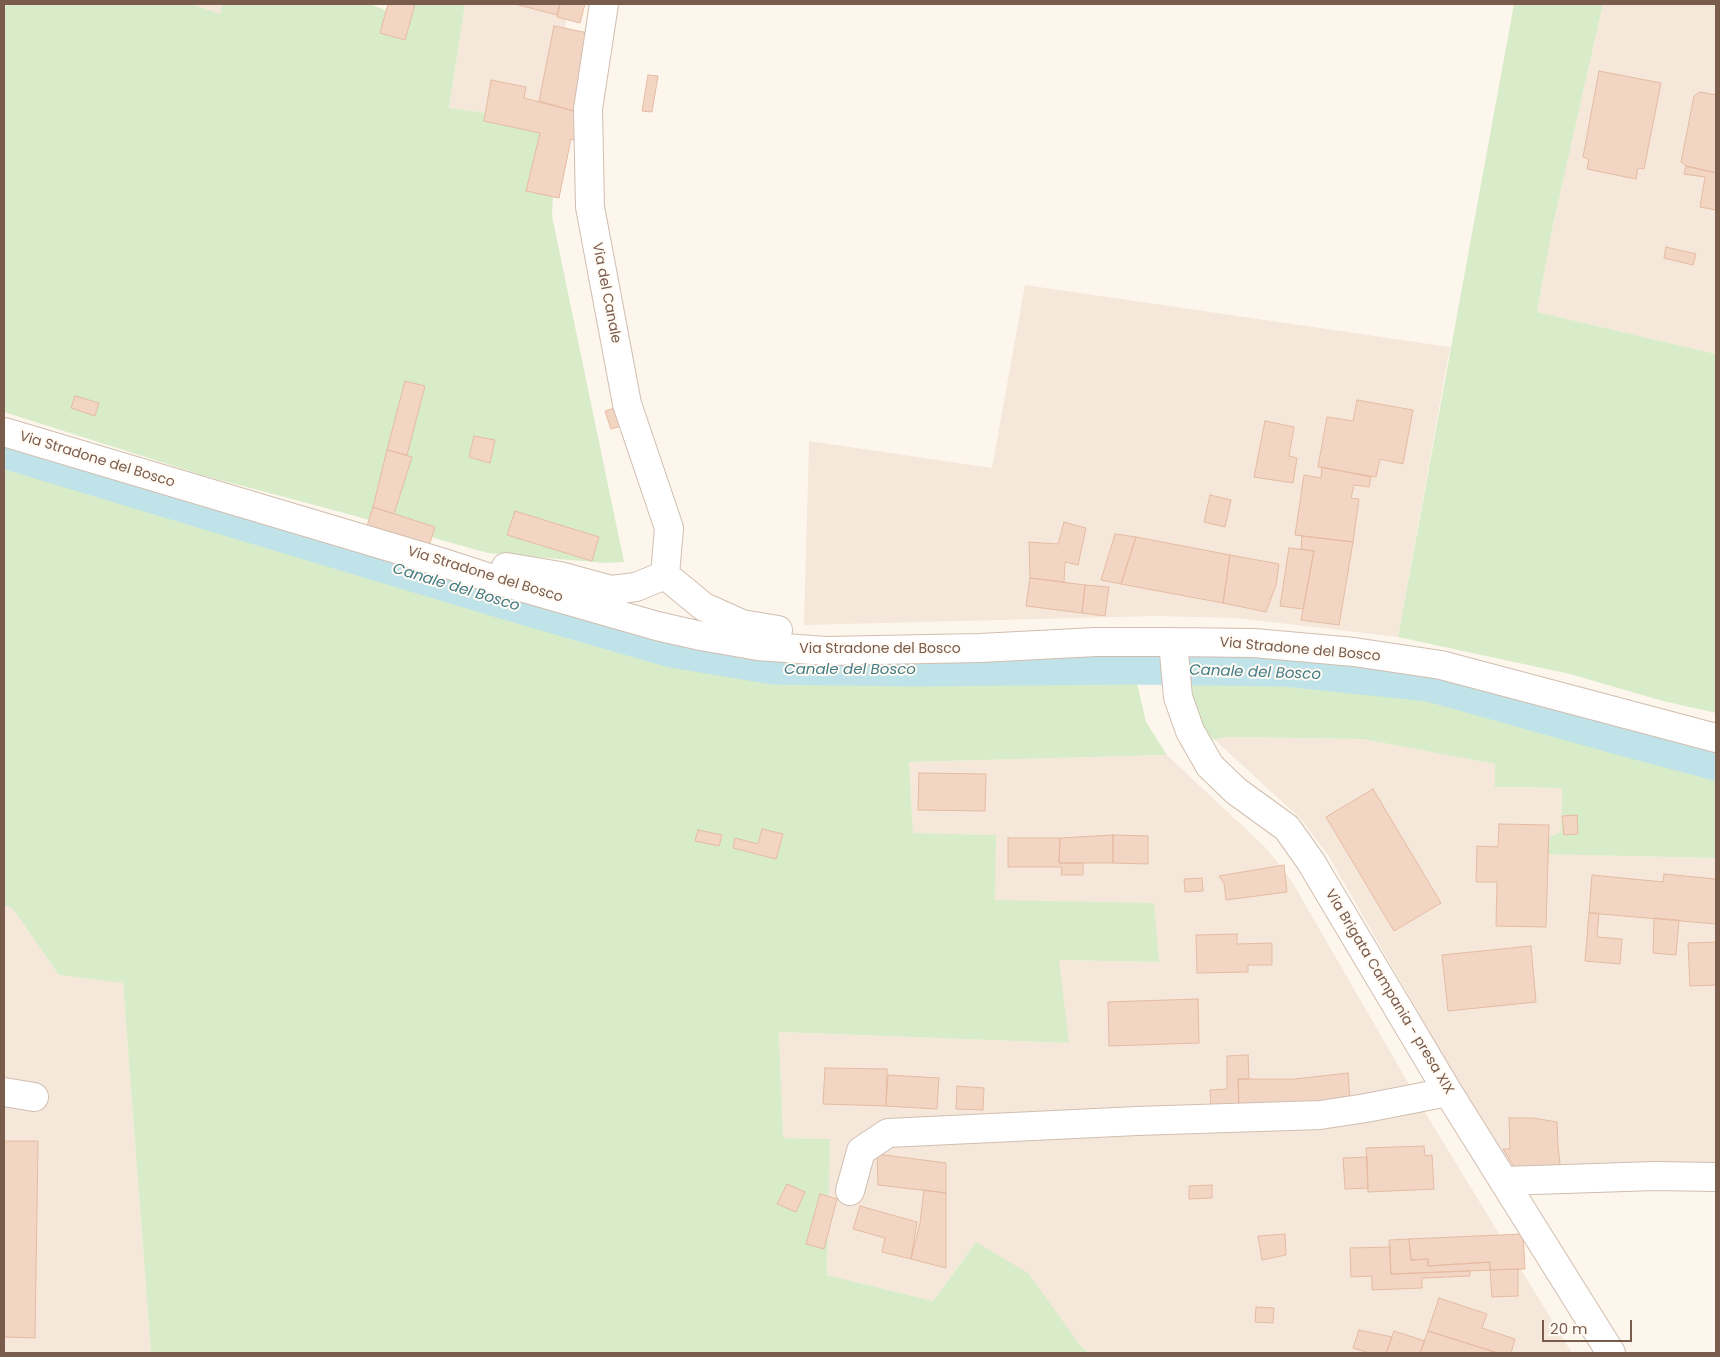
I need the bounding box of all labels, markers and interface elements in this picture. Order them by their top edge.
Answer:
street label: Via del Canale [588,241,624,345]
street label: Via Stradone del Bosco [17,428,177,492]
street label: Via Stradone del Bosco [405,543,565,607]
water label: Canale del Bosco [390,560,522,616]
street label: Via Stradone del Bosco [1219,635,1381,665]
street label: Via Stradone del Bosco [799,641,961,657]
water label: Canale del Bosco [784,661,916,679]
water label: Canale del Bosco [1189,662,1321,684]
street label: Via Brigata Campania - presa XIX [1321,887,1457,1097]
scale bar [1545,1310,1635,1342]
text: 20 m [1550,1318,1588,1339]

